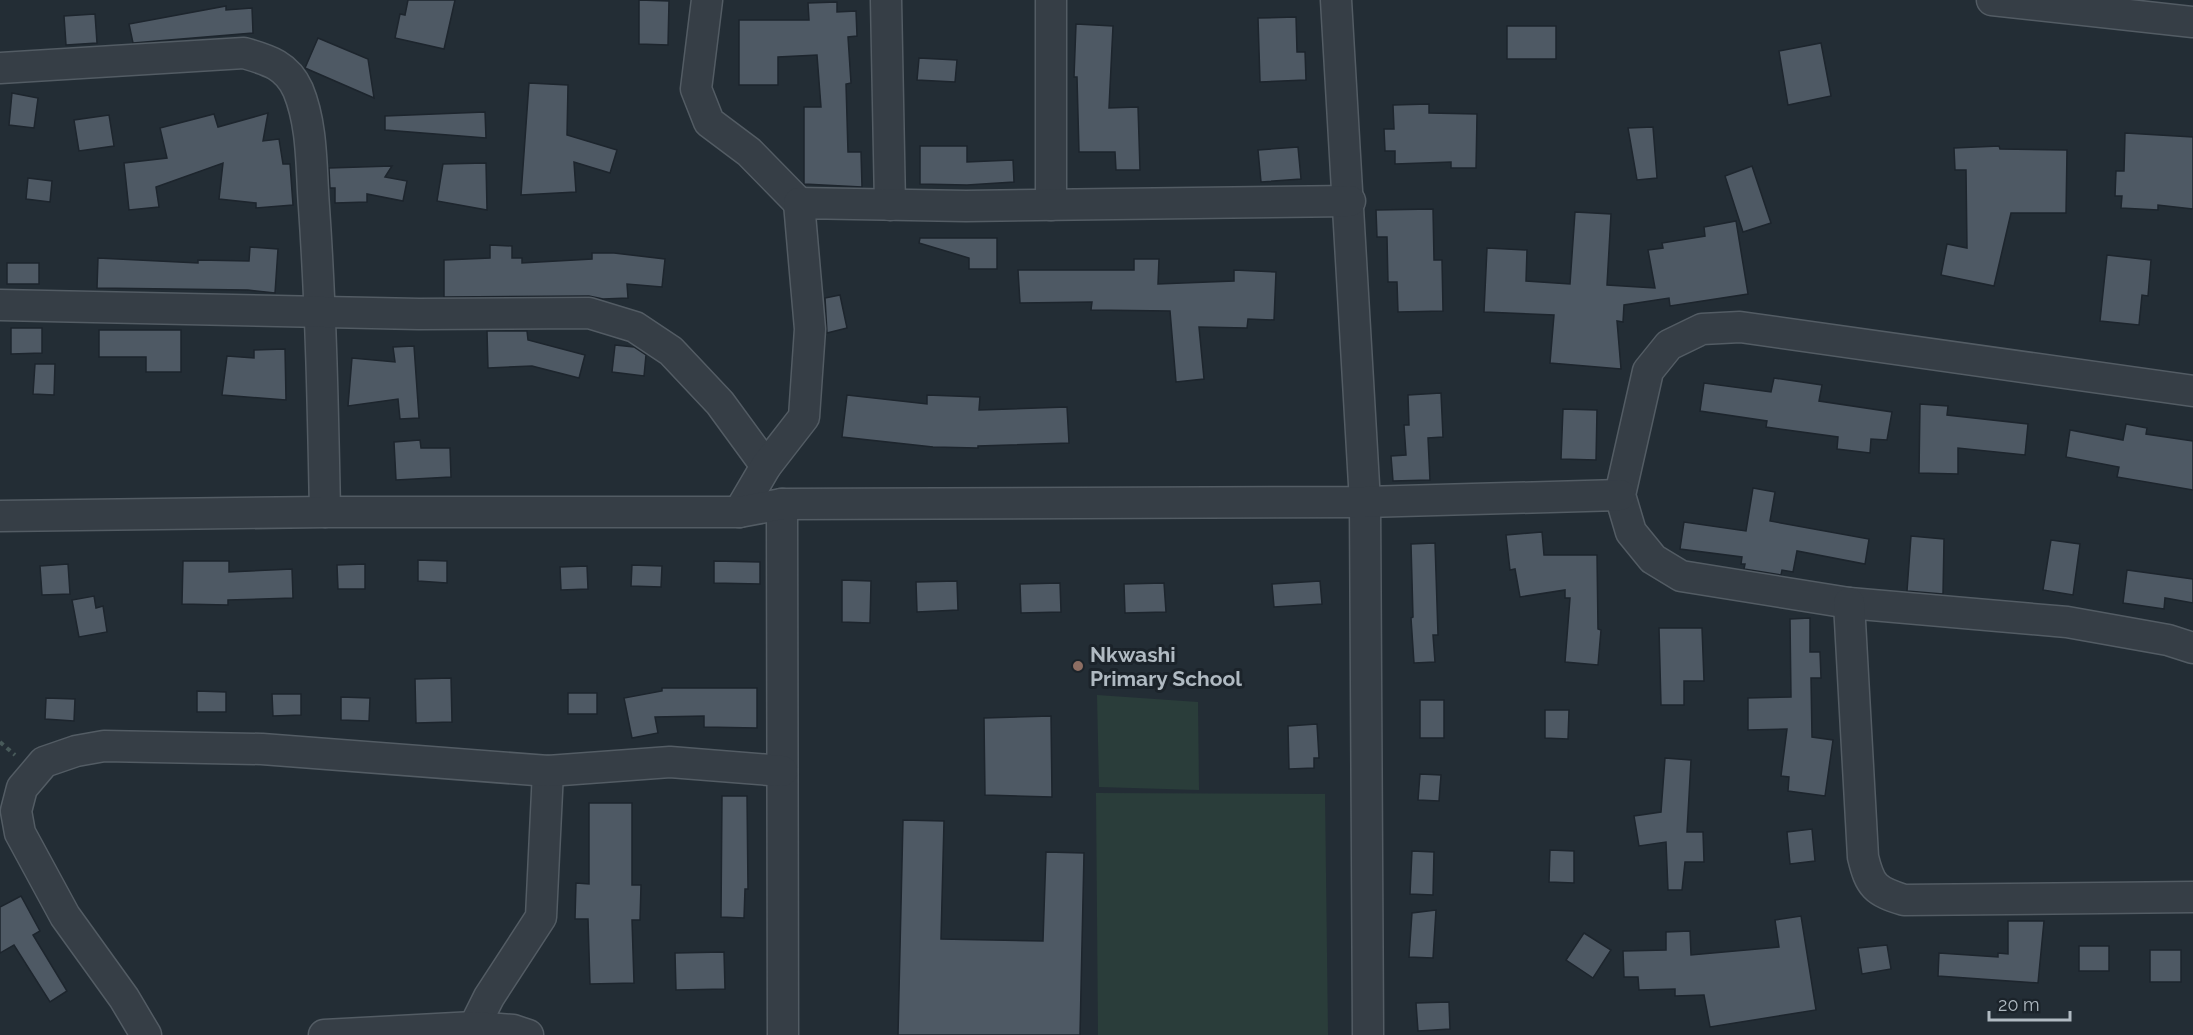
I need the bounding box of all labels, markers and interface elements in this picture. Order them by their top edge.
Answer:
place label: Nkwashi Primary School [1090,642,1242,691]
marker: Nkwashi Primary School [1071,659,1085,673]
scale bar [1989,984,2070,1022]
text: 20 m [1998,994,2040,1015]

